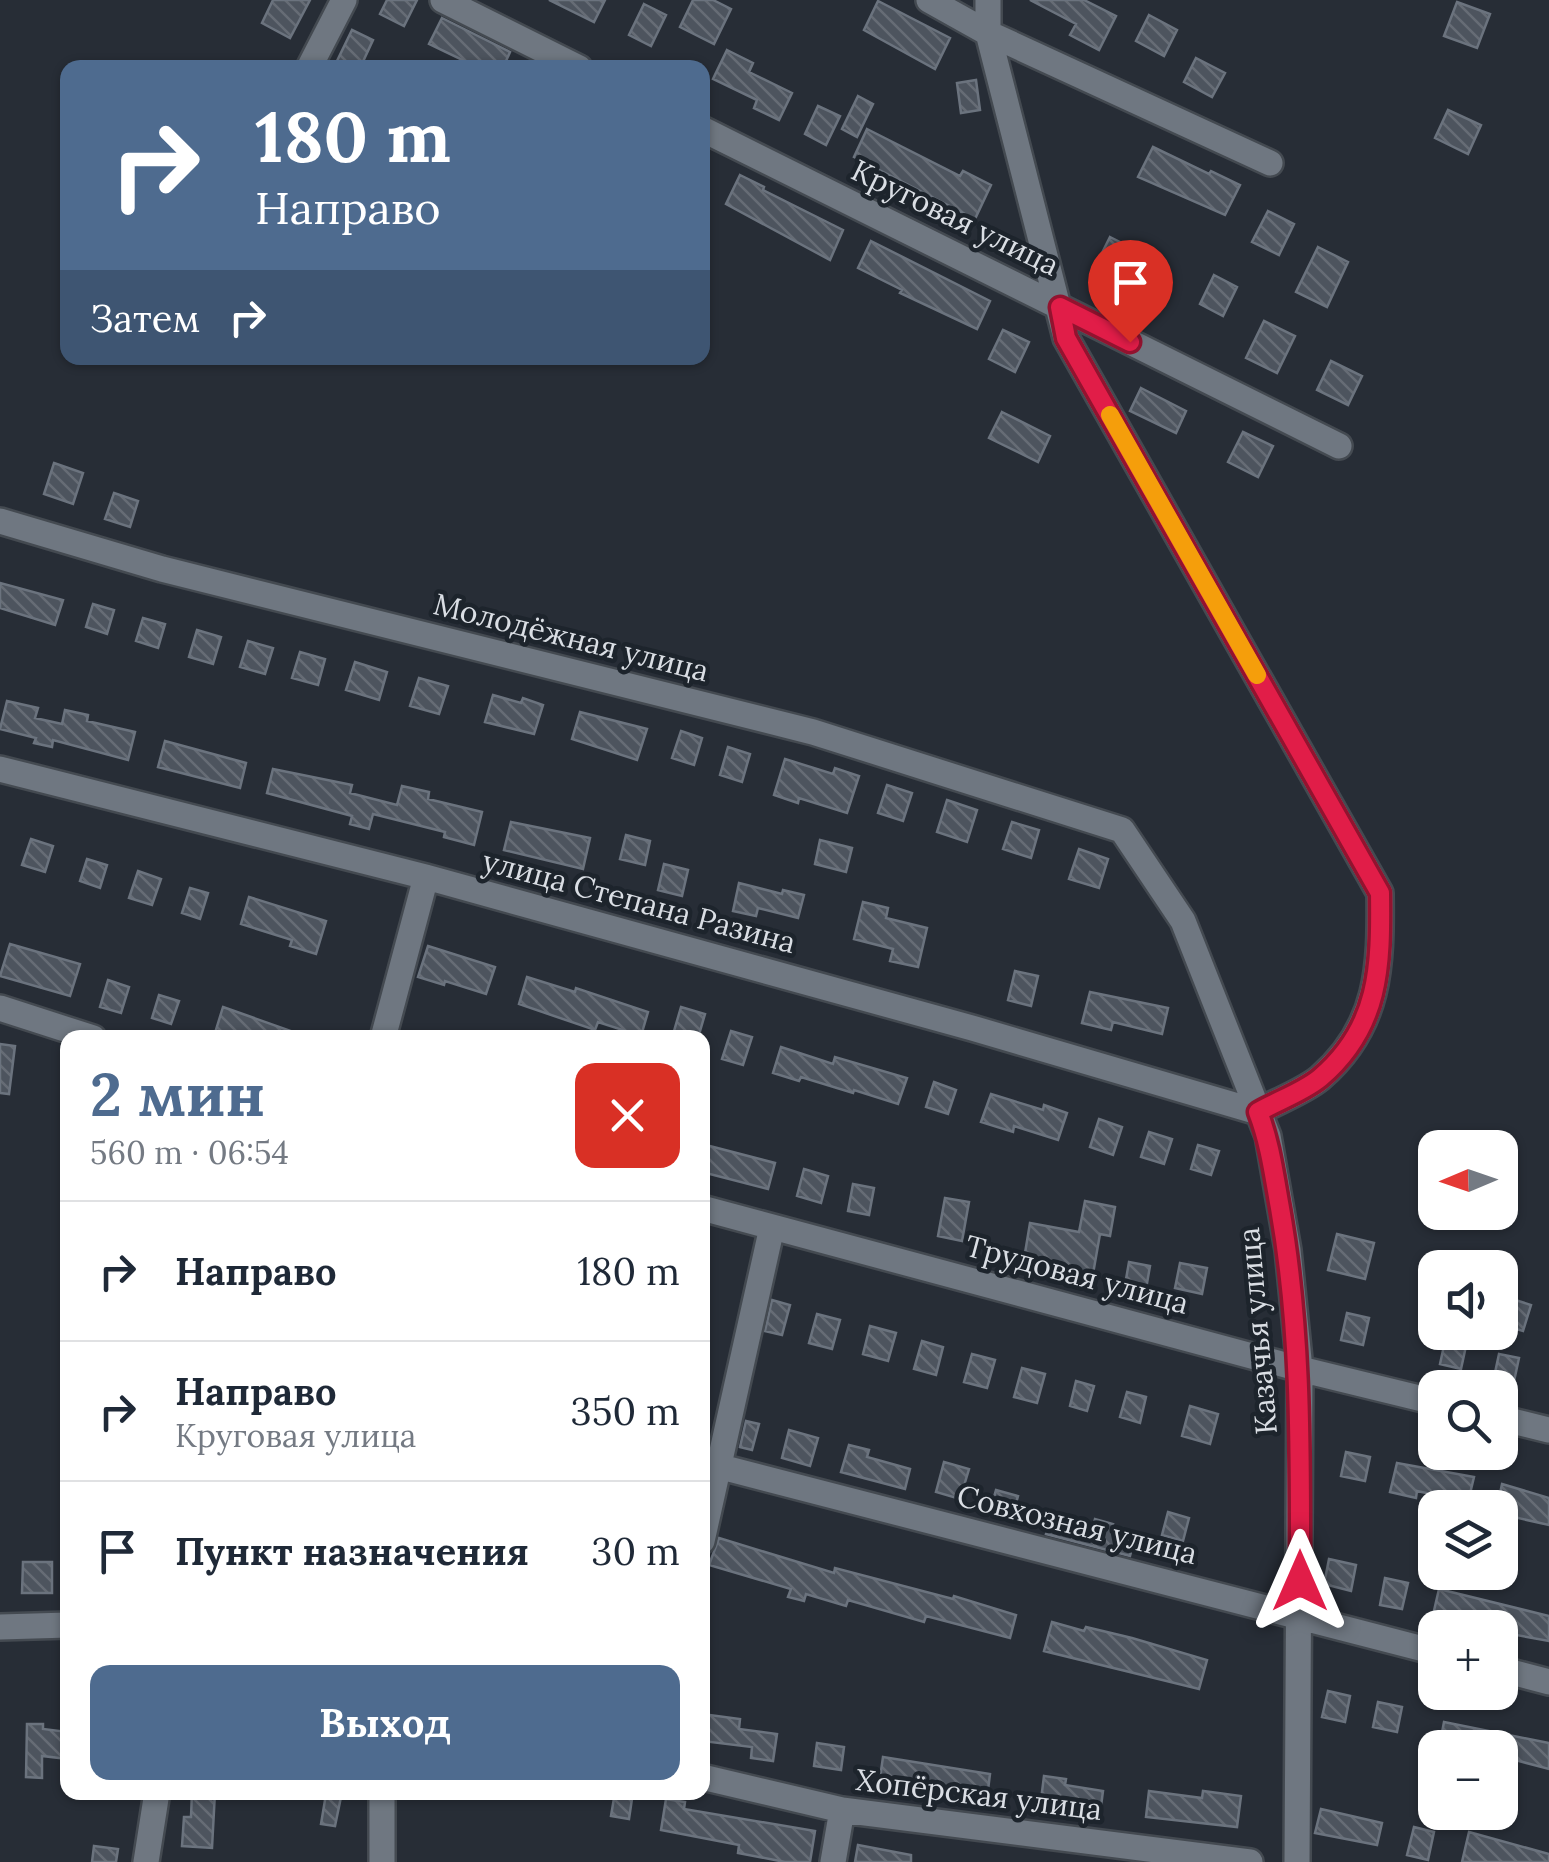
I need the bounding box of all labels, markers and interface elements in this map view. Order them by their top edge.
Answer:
text: 180 m [255,92,451,181]
icon: right [90,100,220,230]
street label: Круговая улица [845,150,1065,285]
text: Направо [255,179,441,236]
pin [1088,240,1173,343]
icon: arrive [1103,255,1158,310]
icon: right [220,290,275,345]
text: Затем [90,294,200,342]
street label: Молодёжная улица [429,584,713,691]
street label: улица Степана Разина [478,841,800,962]
text: 2 мин [90,1056,265,1132]
button: close [575,1063,680,1168]
north arrow [1418,1130,1518,1230]
map controls [1418,1130,1518,1830]
text: 560 m · 06:54 [90,1132,289,1173]
street label: Трудовая улица [961,1226,1193,1323]
street label: Казачья улица [1229,1226,1286,1436]
icon: right [90,1244,145,1299]
text: Направо [175,1247,337,1295]
text: 180 m [577,1247,680,1295]
button: sound [1418,1250,1518,1350]
text: Направо [175,1367,337,1415]
button: search [1418,1370,1518,1470]
icon: right [90,1384,145,1439]
text: 350 m [571,1387,680,1435]
text: Круговая улица [175,1415,416,1456]
street label: Совхозная улица [953,1476,1201,1573]
button: layers [1418,1490,1518,1590]
icon: arrive [90,1524,145,1579]
text: Пункт назначения [175,1527,529,1575]
text: 30 m [591,1527,680,1575]
position arrow [1248,1529,1352,1633]
button: + [1418,1610,1518,1710]
button: Выход [90,1665,680,1780]
button: − [1418,1730,1518,1830]
street label: Хопёрская улица [854,1760,1104,1829]

